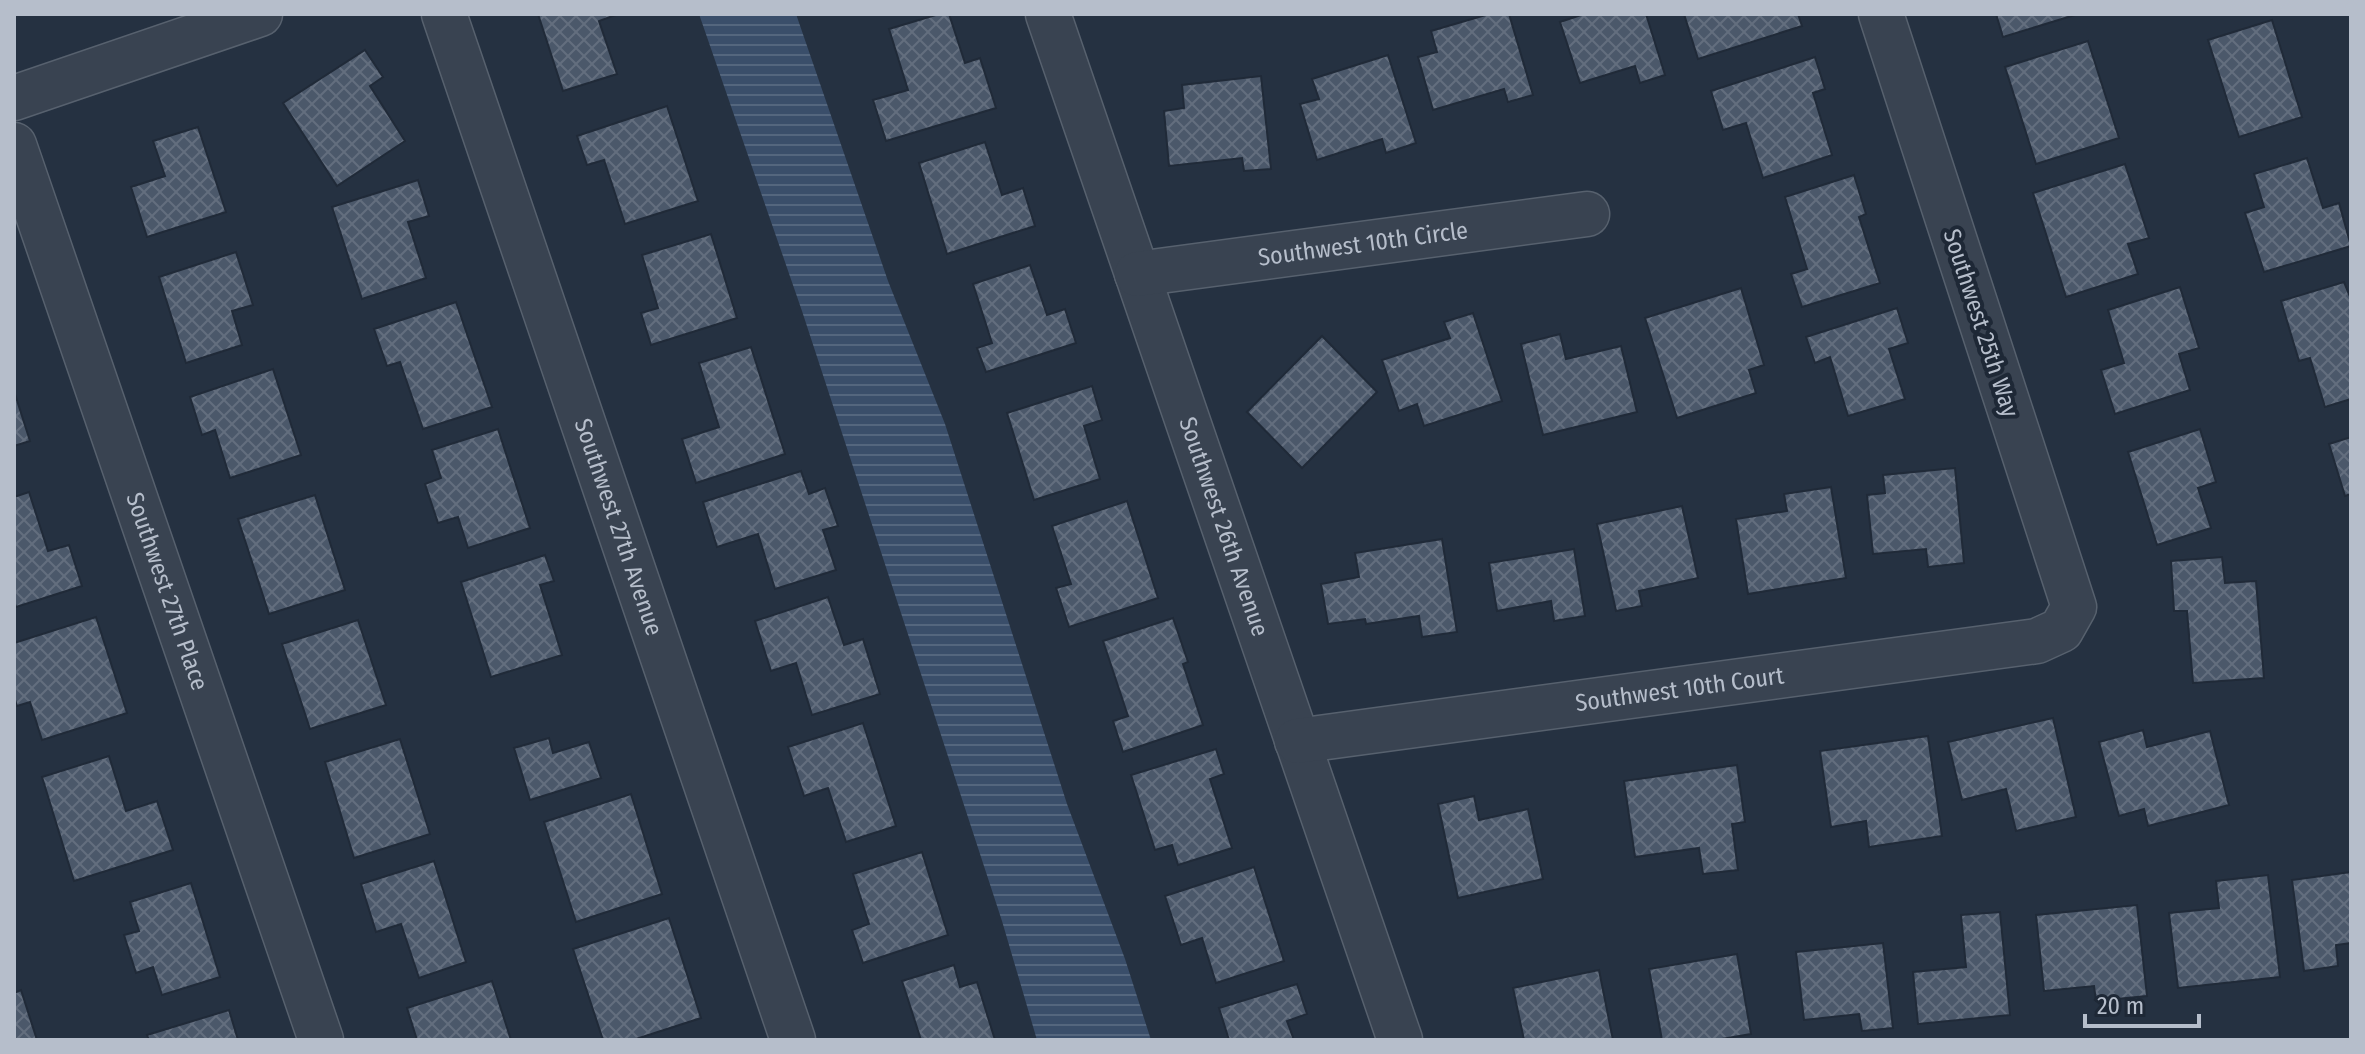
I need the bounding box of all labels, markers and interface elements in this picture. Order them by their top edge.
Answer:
street label: Southwest 10th Circle [1256,216,1470,272]
street label: Southwest 25th Way [1937,226,2025,421]
street label: Southwest 26th Avenue [1173,413,1274,640]
street label: Southwest 27th Avenue [569,415,668,639]
street label: Southwest 27th Place [120,489,214,694]
street label: Southwest 10th Court [1574,661,1786,717]
scale bar [2085,978,2199,1028]
text: 20 m [2097,992,2144,1020]

